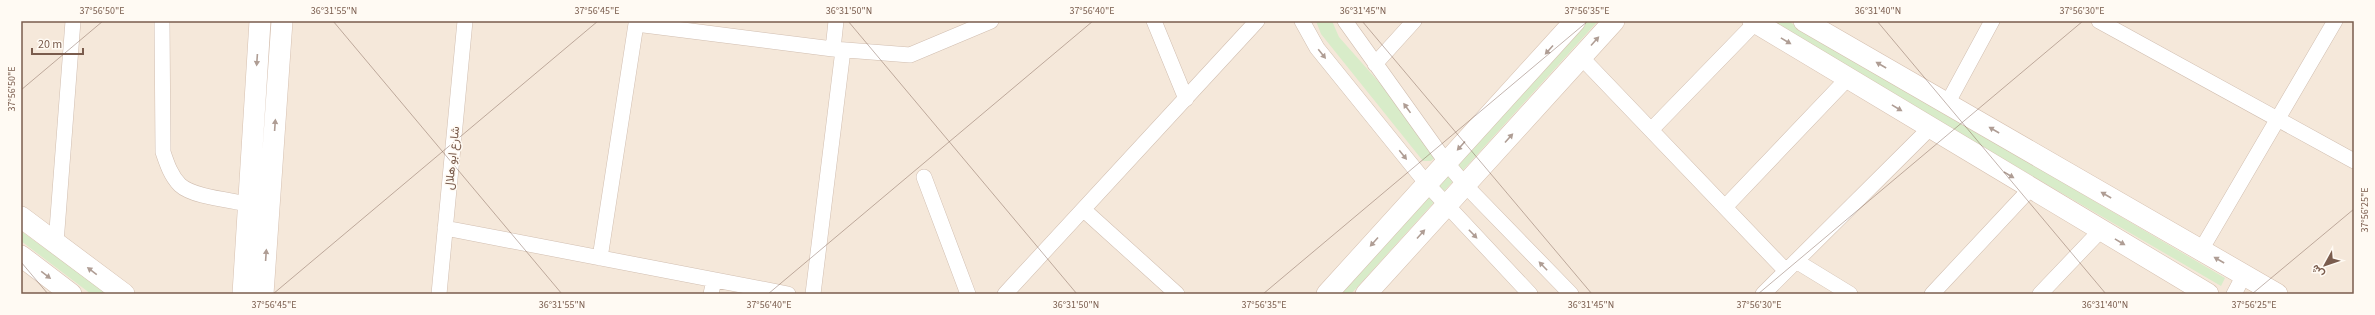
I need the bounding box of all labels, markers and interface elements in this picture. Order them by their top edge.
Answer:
text: 37°56'50"E [79,4,125,18]
text: 36°31'55"N [311,4,357,18]
text: 37°56'45"E [574,4,620,18]
text: 36°31'50"N [826,4,872,18]
text: 37°56'40"E [1069,4,1115,18]
text: 36°31'45"N [1340,4,1386,18]
text: 37°56'35"E [1564,4,1610,18]
text: 36°31'40"N [1855,4,1901,18]
text: 37°56'30"E [2059,4,2105,18]
scale bar [32,30,83,56]
text: 20 m [38,36,62,53]
one-way arrow [1591,36,1600,47]
one-way arrow [1781,37,1791,45]
one-way arrow [1544,45,1553,55]
one-way arrow [1318,48,1326,59]
one-way arrow [254,54,261,66]
one-way arrow [1875,62,1887,69]
text: 37°56'50"E [5,66,19,112]
one-way arrow [1403,103,1411,113]
one-way arrow [1892,104,1902,112]
one-way arrow [271,119,278,131]
street label: شارع ابو هلال [441,125,464,191]
one-way arrow [1988,127,1999,134]
one-way arrow [1504,133,1513,143]
one-way arrow [1456,141,1466,151]
one-way arrow [1399,150,1408,161]
one-way arrow [2003,171,2015,178]
text: 37°56'25"E [2358,187,2372,233]
one-way arrow [2101,191,2111,199]
one-way arrow [1416,229,1425,239]
one-way arrow [1468,229,1478,239]
one-way arrow [1370,238,1379,247]
one-way arrow [2114,238,2126,245]
north arrow [2305,245,2345,285]
one-way arrow [262,249,269,261]
one-way arrow [2213,257,2225,264]
one-way arrow [1539,261,1548,271]
text: ش [2308,261,2328,281]
one-way arrow [87,266,98,275]
one-way arrow [41,271,51,279]
text: 37°56'45"E [251,298,297,312]
text: 36°31'55"N [539,298,585,312]
text: 37°56'40"E [746,298,792,312]
text: 36°31'50"N [1053,298,1099,312]
text: 37°56'35"E [1241,298,1287,312]
text: 36°31'45"N [1568,298,1614,312]
text: 37°56'30"E [1736,298,1782,312]
text: 36°31'40"N [2082,298,2128,312]
text: 37°56'25"E [2231,298,2277,312]

